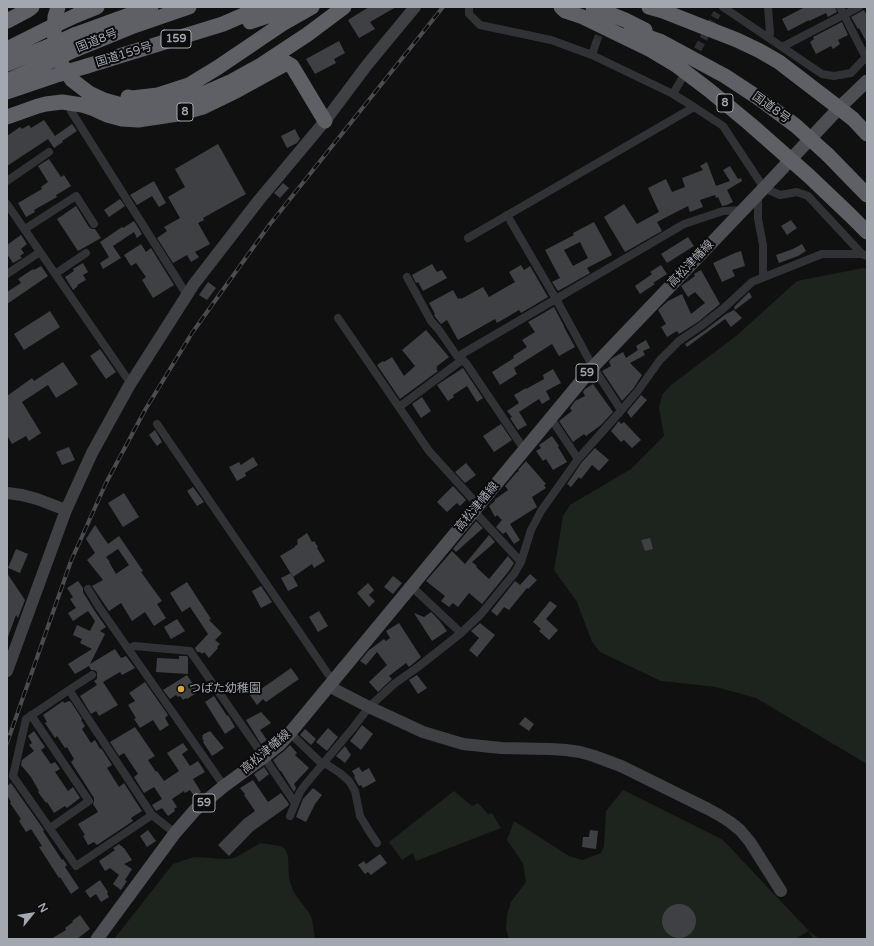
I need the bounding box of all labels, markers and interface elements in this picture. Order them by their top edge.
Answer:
street label: 国道8号 [74,26,120,56]
road number: 159 [161,30,191,48]
street label: 国道159号 [94,40,154,70]
street label: 国道8号 [749,89,793,127]
road number: 8 [717,94,733,112]
road number: 8 [177,103,193,121]
street label: 高松津幡線 [665,237,717,291]
road number: 59 [576,364,598,382]
street label: 高松津幡線 [452,479,502,535]
place label: つばた幼稚園 [189,682,261,696]
marker: つばた幼稚園 [176,684,186,694]
street label: 高松津幡線 [238,727,294,777]
road number: 59 [193,794,215,812]
north arrow [12,894,52,934]
text: N [35,901,51,915]

